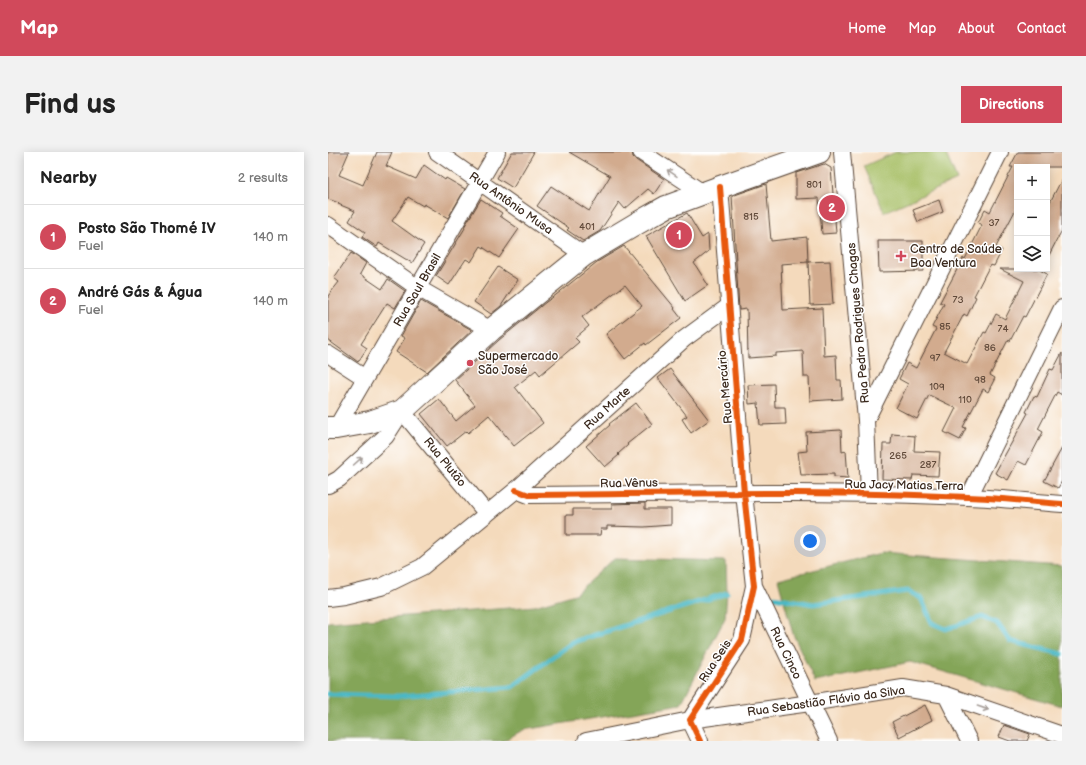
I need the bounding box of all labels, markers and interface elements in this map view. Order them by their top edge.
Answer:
text: Map [20,17,58,40]
text: Home [848,20,886,37]
text: Map [908,20,936,37]
text: About [958,20,995,37]
text: Contact [1017,20,1066,37]
button: Directions [961,86,1062,123]
text: Find us [24,88,116,121]
map controls [1014,164,1050,272]
button: + [1014,164,1050,200]
text: Nearby [40,168,97,188]
one-way arrow [667,168,678,177]
street label: Rua Antônio Musa [466,169,556,238]
text: 2 results [238,170,288,186]
house number: 801 [806,179,822,191]
pin: 2 [819,193,845,223]
button: − [1014,200,1050,236]
house number: 815 [743,211,759,223]
house number: 37 [988,217,1000,229]
text: Posto São Thomé IV [78,219,216,238]
pin: 1 [666,220,692,250]
house number: 401 [579,221,595,233]
text: 1 [50,229,56,245]
text: 140 m [253,229,288,245]
button: layers [1014,236,1050,272]
text: Fuel [78,238,103,254]
street label: Rua Pedro Rodrigues Chagas [844,242,873,404]
place label: Centro de Saúde Boa Ventura [910,242,1002,271]
marker: Centro de Saúde Boa Ventura [895,250,907,262]
street label: Rua Saul Brasil [390,251,444,330]
text: André Gás & Água [78,283,202,302]
text: 2 [49,293,57,309]
text: 140 m [253,293,288,309]
house number: 73 [952,294,964,306]
text: Fuel [78,302,103,318]
house number: 85 [939,321,951,333]
house number: 74 [997,323,1009,335]
house number: 86 [984,342,996,354]
place label: Supermercado São José [478,349,559,378]
street label: Rua Mercúrio [715,349,736,424]
house number: 97 [930,352,940,364]
marker: Supermercado São José [465,358,475,368]
house number: 98 [974,374,986,386]
house number: 109 [929,381,945,393]
street label: Rua Marte [581,384,634,433]
house number: 110 [958,394,972,406]
street label: Rua Plutão [420,435,469,490]
house number: 265 [889,450,907,462]
one-way arrow [353,457,364,466]
house number: 287 [920,459,936,471]
street label: Rua Vênus [600,475,658,492]
street label: Rua Jacy Matias Terra [844,477,964,494]
your location [800,531,820,551]
street label: Rua Cinco [766,625,805,682]
street label: Rua Seis [696,637,735,686]
street label: Rua Sebastião Flávio da Silva [746,683,906,720]
one-way arrow [976,705,989,712]

